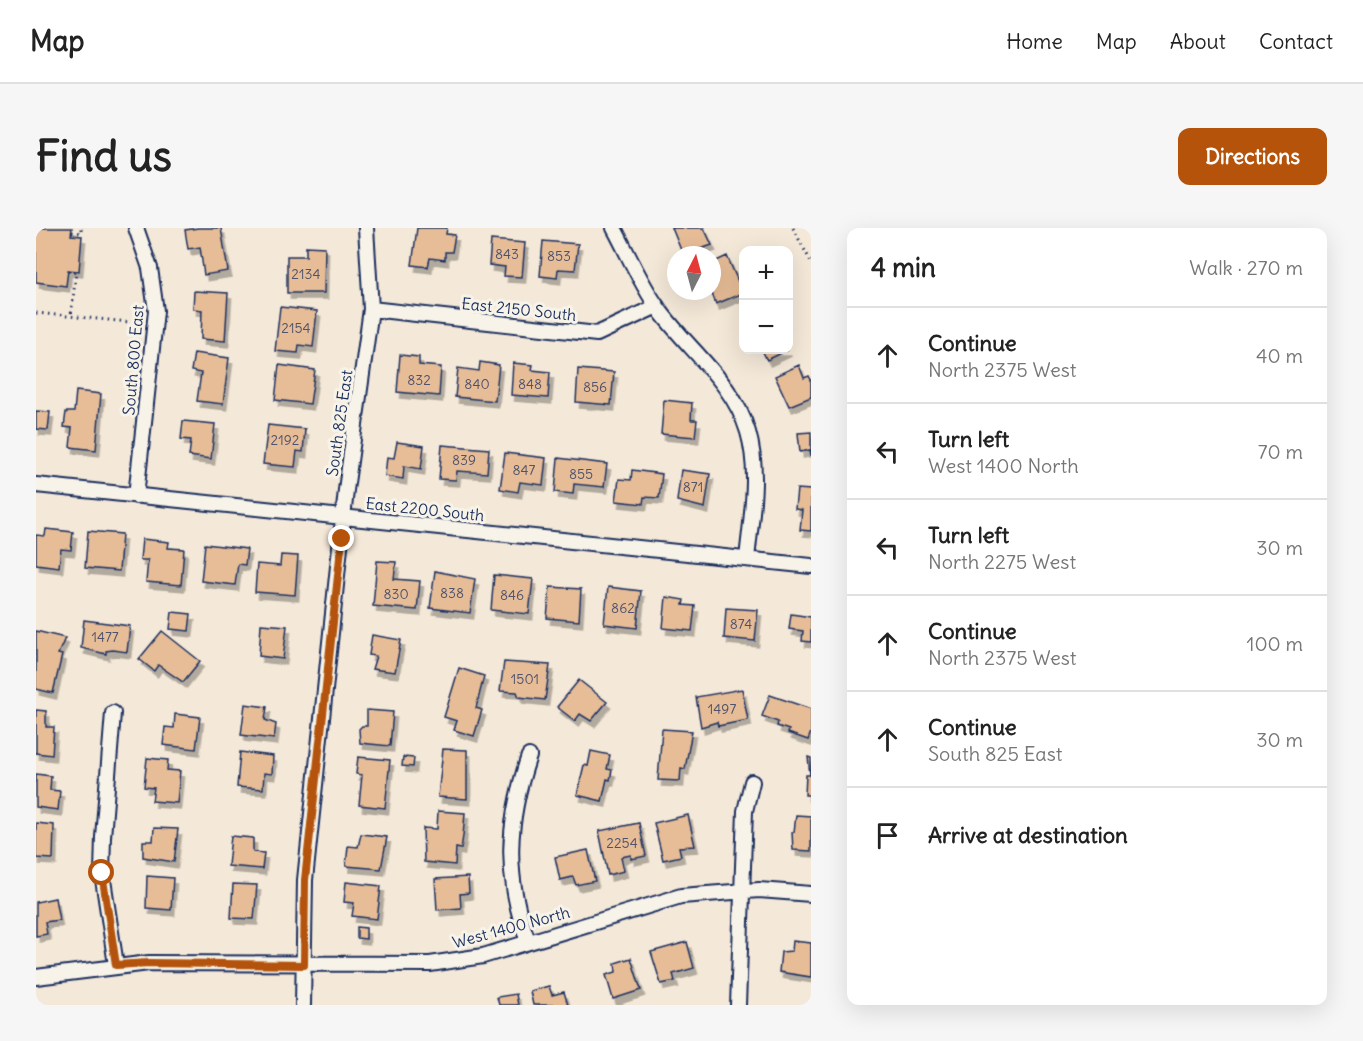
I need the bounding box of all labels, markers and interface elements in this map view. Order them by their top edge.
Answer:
text: Map [30,23,84,59]
text: Home [1006,28,1063,55]
text: Map [1096,28,1137,55]
text: About [1170,28,1226,55]
text: Contact [1259,28,1333,55]
button: Directions [1178,128,1327,185]
text: Find us [36,130,172,182]
house number: 843 [495,245,519,263]
north arrow [667,246,721,300]
map controls [739,246,793,354]
button: + [739,246,793,300]
house number: 853 [547,247,571,265]
text: 4 min [871,251,936,284]
text: Walk · 270 m [1189,255,1303,280]
house number: 2134 [291,265,321,283]
street label: East 2150 South [461,293,577,325]
button: − [739,300,793,354]
street label: South 800 East [118,303,148,416]
house number: 2154 [281,319,311,337]
text: Continue [928,329,1017,357]
icon: ahead [871,339,904,372]
text: 40 m [1256,343,1303,368]
text: North 2375 West [928,357,1077,382]
street label: South 825 East [322,368,356,478]
house number: 832 [407,371,431,389]
house number: 840 [464,375,490,393]
house number: 848 [518,375,542,393]
house number: 856 [583,378,607,396]
text: Turn left [928,425,1009,453]
house number: 2192 [271,431,300,449]
icon: left [871,435,904,468]
text: 70 m [1258,439,1303,464]
house number: 839 [452,451,476,469]
text: West 1400 North [928,453,1079,478]
house number: 847 [513,461,536,479]
house number: 855 [569,465,593,483]
house number: 871 [683,478,703,496]
street label: East 2200 South [365,493,485,525]
text: Turn left [928,521,1009,549]
route end [328,525,354,551]
icon: left [871,531,904,564]
text: 30 m [1256,535,1303,560]
text: North 2275 West [928,549,1076,574]
house number: 838 [440,584,464,602]
house number: 830 [383,585,409,603]
house number: 846 [500,586,524,604]
house number: 862 [611,599,635,617]
house number: 874 [730,615,752,633]
text: Continue [928,617,1017,645]
icon: ahead [871,627,904,660]
house number: 1477 [91,628,119,646]
text: 100 m [1246,631,1303,656]
text: North 2375 West [928,645,1077,670]
house number: 1501 [511,670,539,688]
house number: 1497 [708,700,736,718]
text: Continue [928,713,1017,741]
icon: ahead [871,723,904,756]
text: 30 m [1256,727,1303,752]
text: South 825 East [928,741,1063,766]
icon: arrive [871,819,904,852]
text: Arrive at destination [928,821,1128,849]
house number: 2254 [606,834,638,852]
route start [88,859,114,885]
street label: West 1400 North [450,902,572,952]

